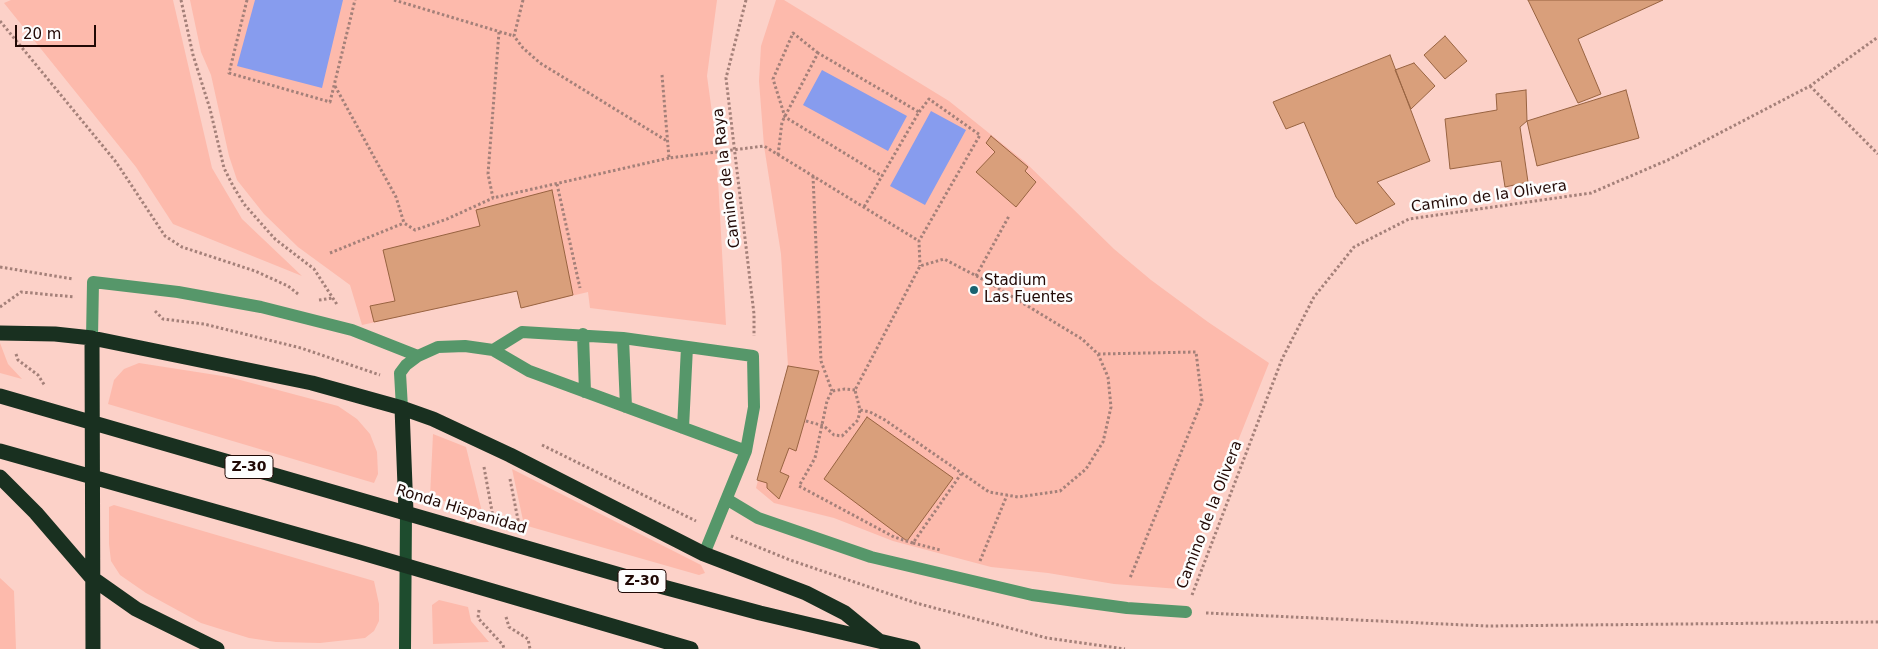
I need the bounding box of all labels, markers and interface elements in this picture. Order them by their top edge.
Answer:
scale bar [18,15,99,47]
text: 20 m [23,25,61,43]
street label: Camino de la Raya [709,107,745,249]
street label: Camino de la Olivera [1410,177,1568,217]
place label: Stadium Las Fuentes [984,272,1073,307]
marker: Stadium Las Fuentes [968,284,980,296]
street label: Camino de la Olivera [1173,438,1247,592]
road number: Z-30 [225,456,273,478]
street label: Ronda Hispanidad [393,482,529,538]
road number: Z-30 [618,570,666,592]

